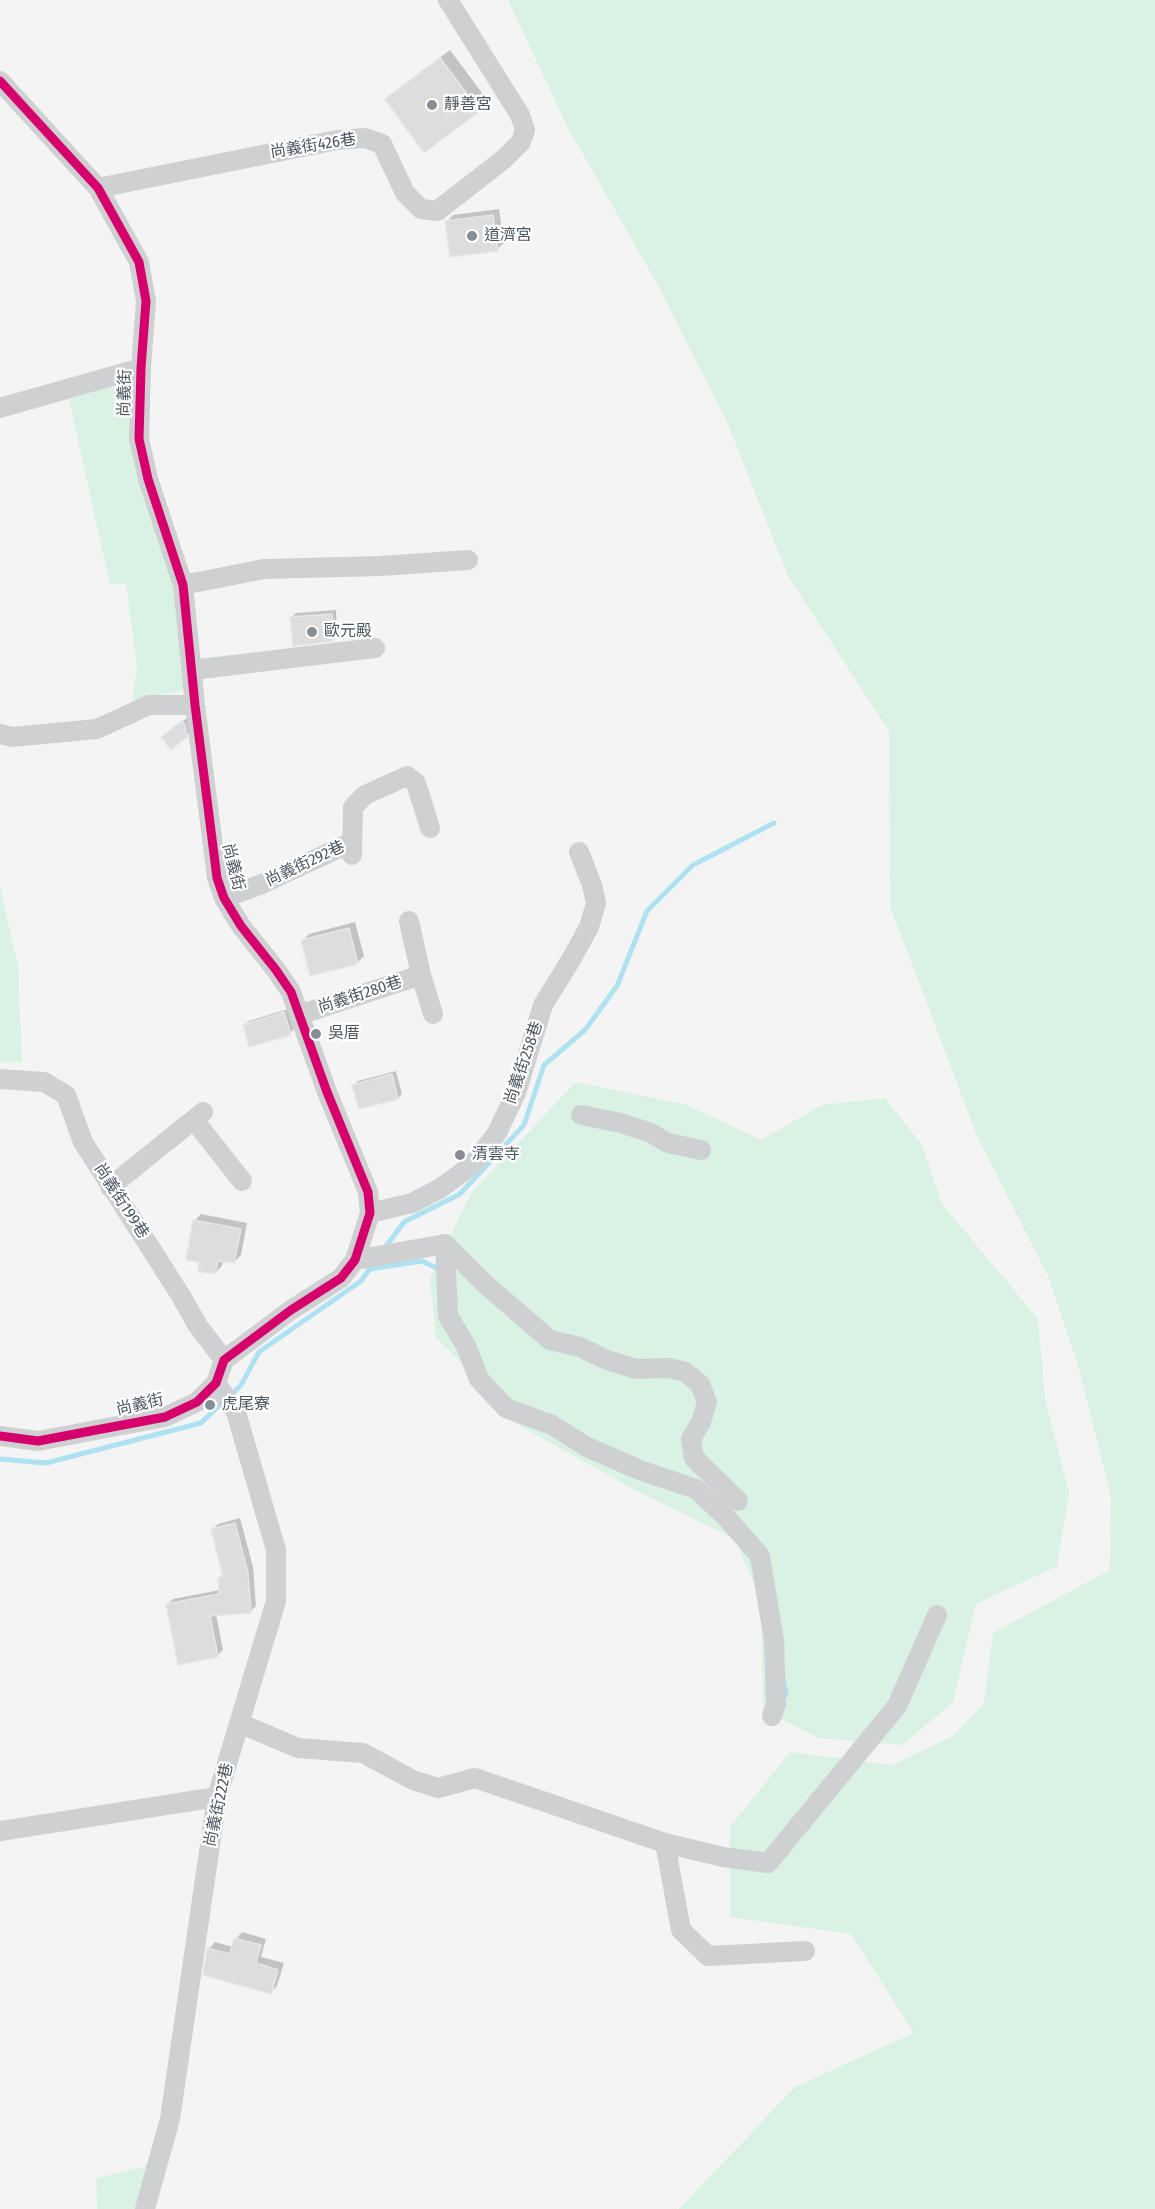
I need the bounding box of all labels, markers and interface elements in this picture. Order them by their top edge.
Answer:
place label: 靜善宮 [444,95,492,115]
marker: 靜善宮 [425,98,439,112]
street label: 尚義街426巷 [269,130,357,162]
place label: 道濟宮 [484,226,532,246]
marker: 道濟宮 [465,229,479,243]
street label: 尚義街 [115,369,135,417]
place label: 歐元殿 [324,622,372,642]
marker: 歐元殿 [305,625,319,639]
street label: 尚義街292巷 [262,837,348,891]
street label: 尚義街 [218,841,248,893]
street label: 尚義街280巷 [315,972,405,1018]
street label: 尚義街258巷 [501,1019,547,1107]
place label: 吳厝 [328,1024,360,1044]
marker: 吳厝 [309,1027,323,1041]
place label: 清雲寺 [472,1145,520,1165]
marker: 清雲寺 [453,1148,467,1162]
street label: 尚義街199巷 [90,1160,152,1242]
street label: 尚義街 [114,1390,166,1420]
place label: 虎尾寮 [222,1395,270,1415]
marker: 虎尾寮 [203,1398,217,1412]
street label: 尚義街222巷 [201,1761,237,1849]

